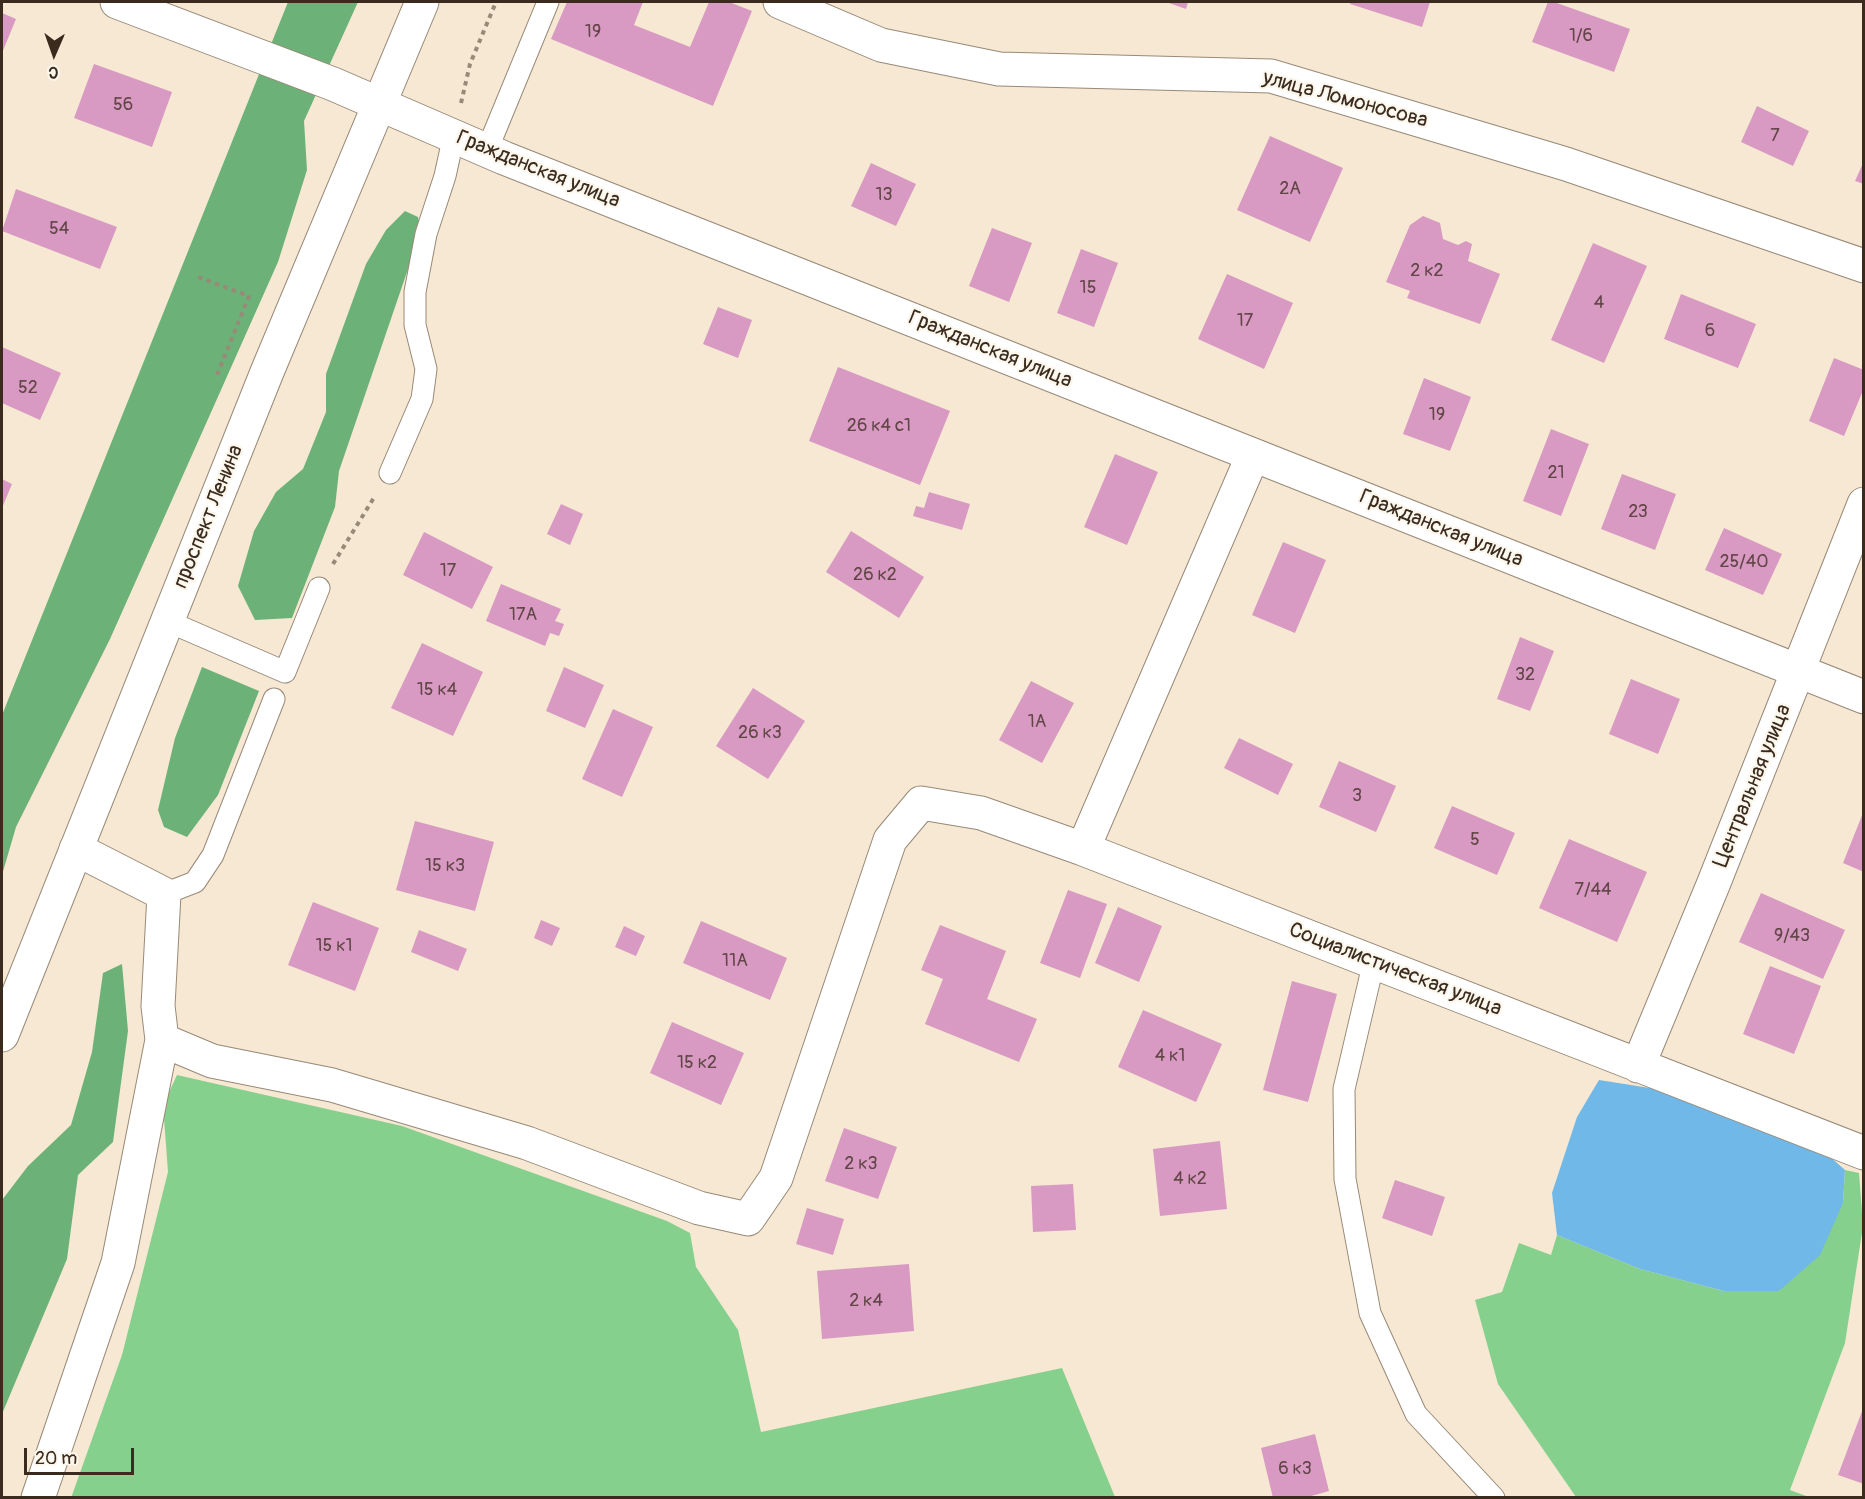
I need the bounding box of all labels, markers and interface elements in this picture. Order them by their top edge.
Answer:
house number: 19 [585,21,601,43]
north arrow [24,24,84,84]
house number: 1/6 [1569,25,1593,47]
text: С [48,62,59,82]
street label: улица Ломоносова [1260,66,1430,134]
house number: 56 [113,94,133,116]
house number: 7 [1770,125,1780,147]
street label: Гражданская улица [453,126,623,214]
house number: 2А [1279,178,1301,200]
house number: 13 [875,184,893,206]
house number: 54 [49,218,69,240]
house number: 2 к2 [1410,260,1444,282]
house number: 15 [1080,277,1096,299]
house number: 4 [1594,292,1604,314]
street label: Гражданская улица [905,306,1075,394]
house number: 17 [1237,310,1253,332]
house number: 6 [1705,320,1715,342]
house number: 52 [18,377,38,399]
house number: 19 [1429,404,1445,426]
house number: 26 к4 с1 [847,415,911,437]
street label: проспект Ленина [169,442,249,592]
house number: 21 [1547,462,1565,484]
street label: Гражданская улица [1356,485,1526,573]
house number: 23 [1628,501,1648,523]
house number: 25/40 [1719,551,1769,573]
house number: 17 [440,560,456,582]
house number: 26 к2 [853,564,897,586]
house number: 17А [509,604,537,626]
house number: 32 [1515,664,1535,686]
house number: 15 к4 [417,679,457,701]
street label: Центральная улица [1709,701,1797,871]
house number: 1А [1028,711,1046,733]
house number: 26 к3 [738,722,782,744]
house number: 3 [1352,785,1362,807]
house number: 5 [1470,829,1480,851]
house number: 15 к3 [425,855,465,877]
house number: 7/44 [1575,879,1611,901]
street label: Социалистическая улица [1285,918,1505,1022]
house number: 9/43 [1774,925,1810,947]
house number: 15 к1 [315,935,353,957]
house number: 11А [722,950,748,972]
house number: 4 к1 [1155,1045,1185,1067]
house number: 15 к2 [677,1052,717,1074]
house number: 2 к3 [844,1153,878,1175]
house number: 4 к2 [1173,1168,1207,1190]
house number: 2 к4 [849,1290,883,1312]
scale bar [27,1436,136,1474]
text: 20 m [35,1447,77,1470]
house number: 6 к3 [1278,1458,1312,1480]

